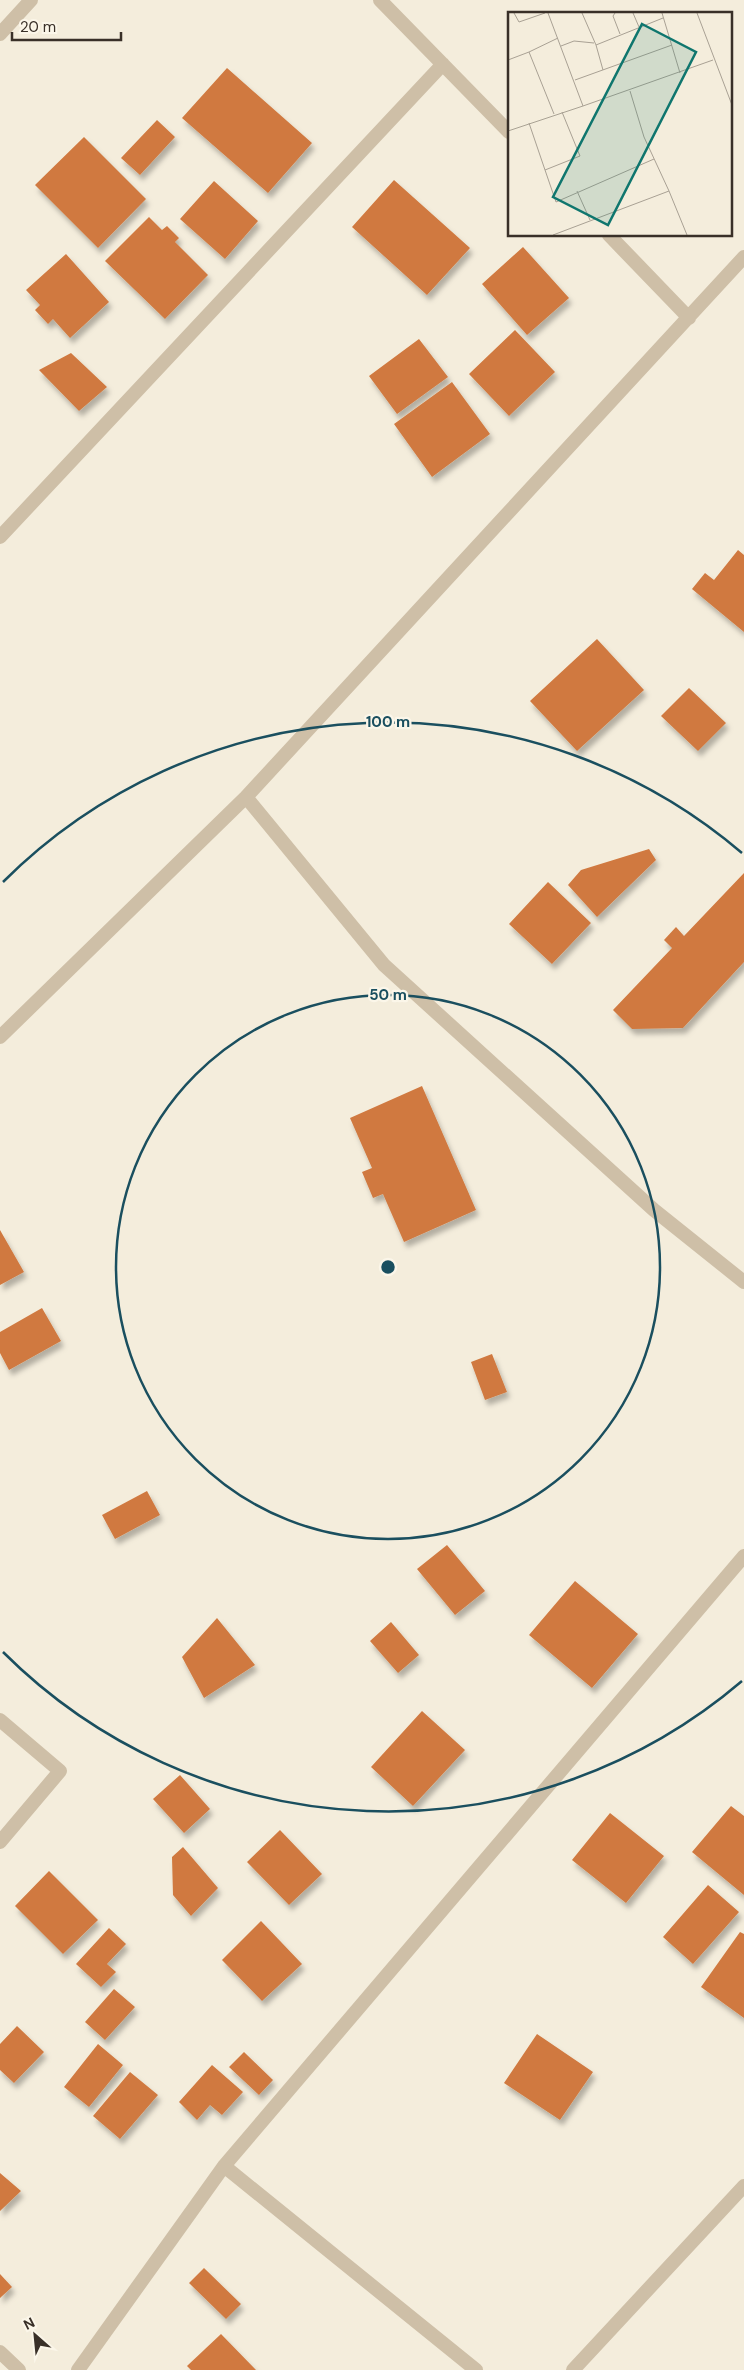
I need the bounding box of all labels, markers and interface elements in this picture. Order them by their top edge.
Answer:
scale bar [12,10,121,42]
inset map [508,12,732,236]
text: 20 m [20,17,56,37]
text: 100 m [366,712,410,732]
text: 50 m [369,985,407,1005]
centre of rings [379,1258,397,1276]
north arrow [10,2310,60,2360]
text: N [20,2313,38,2334]

